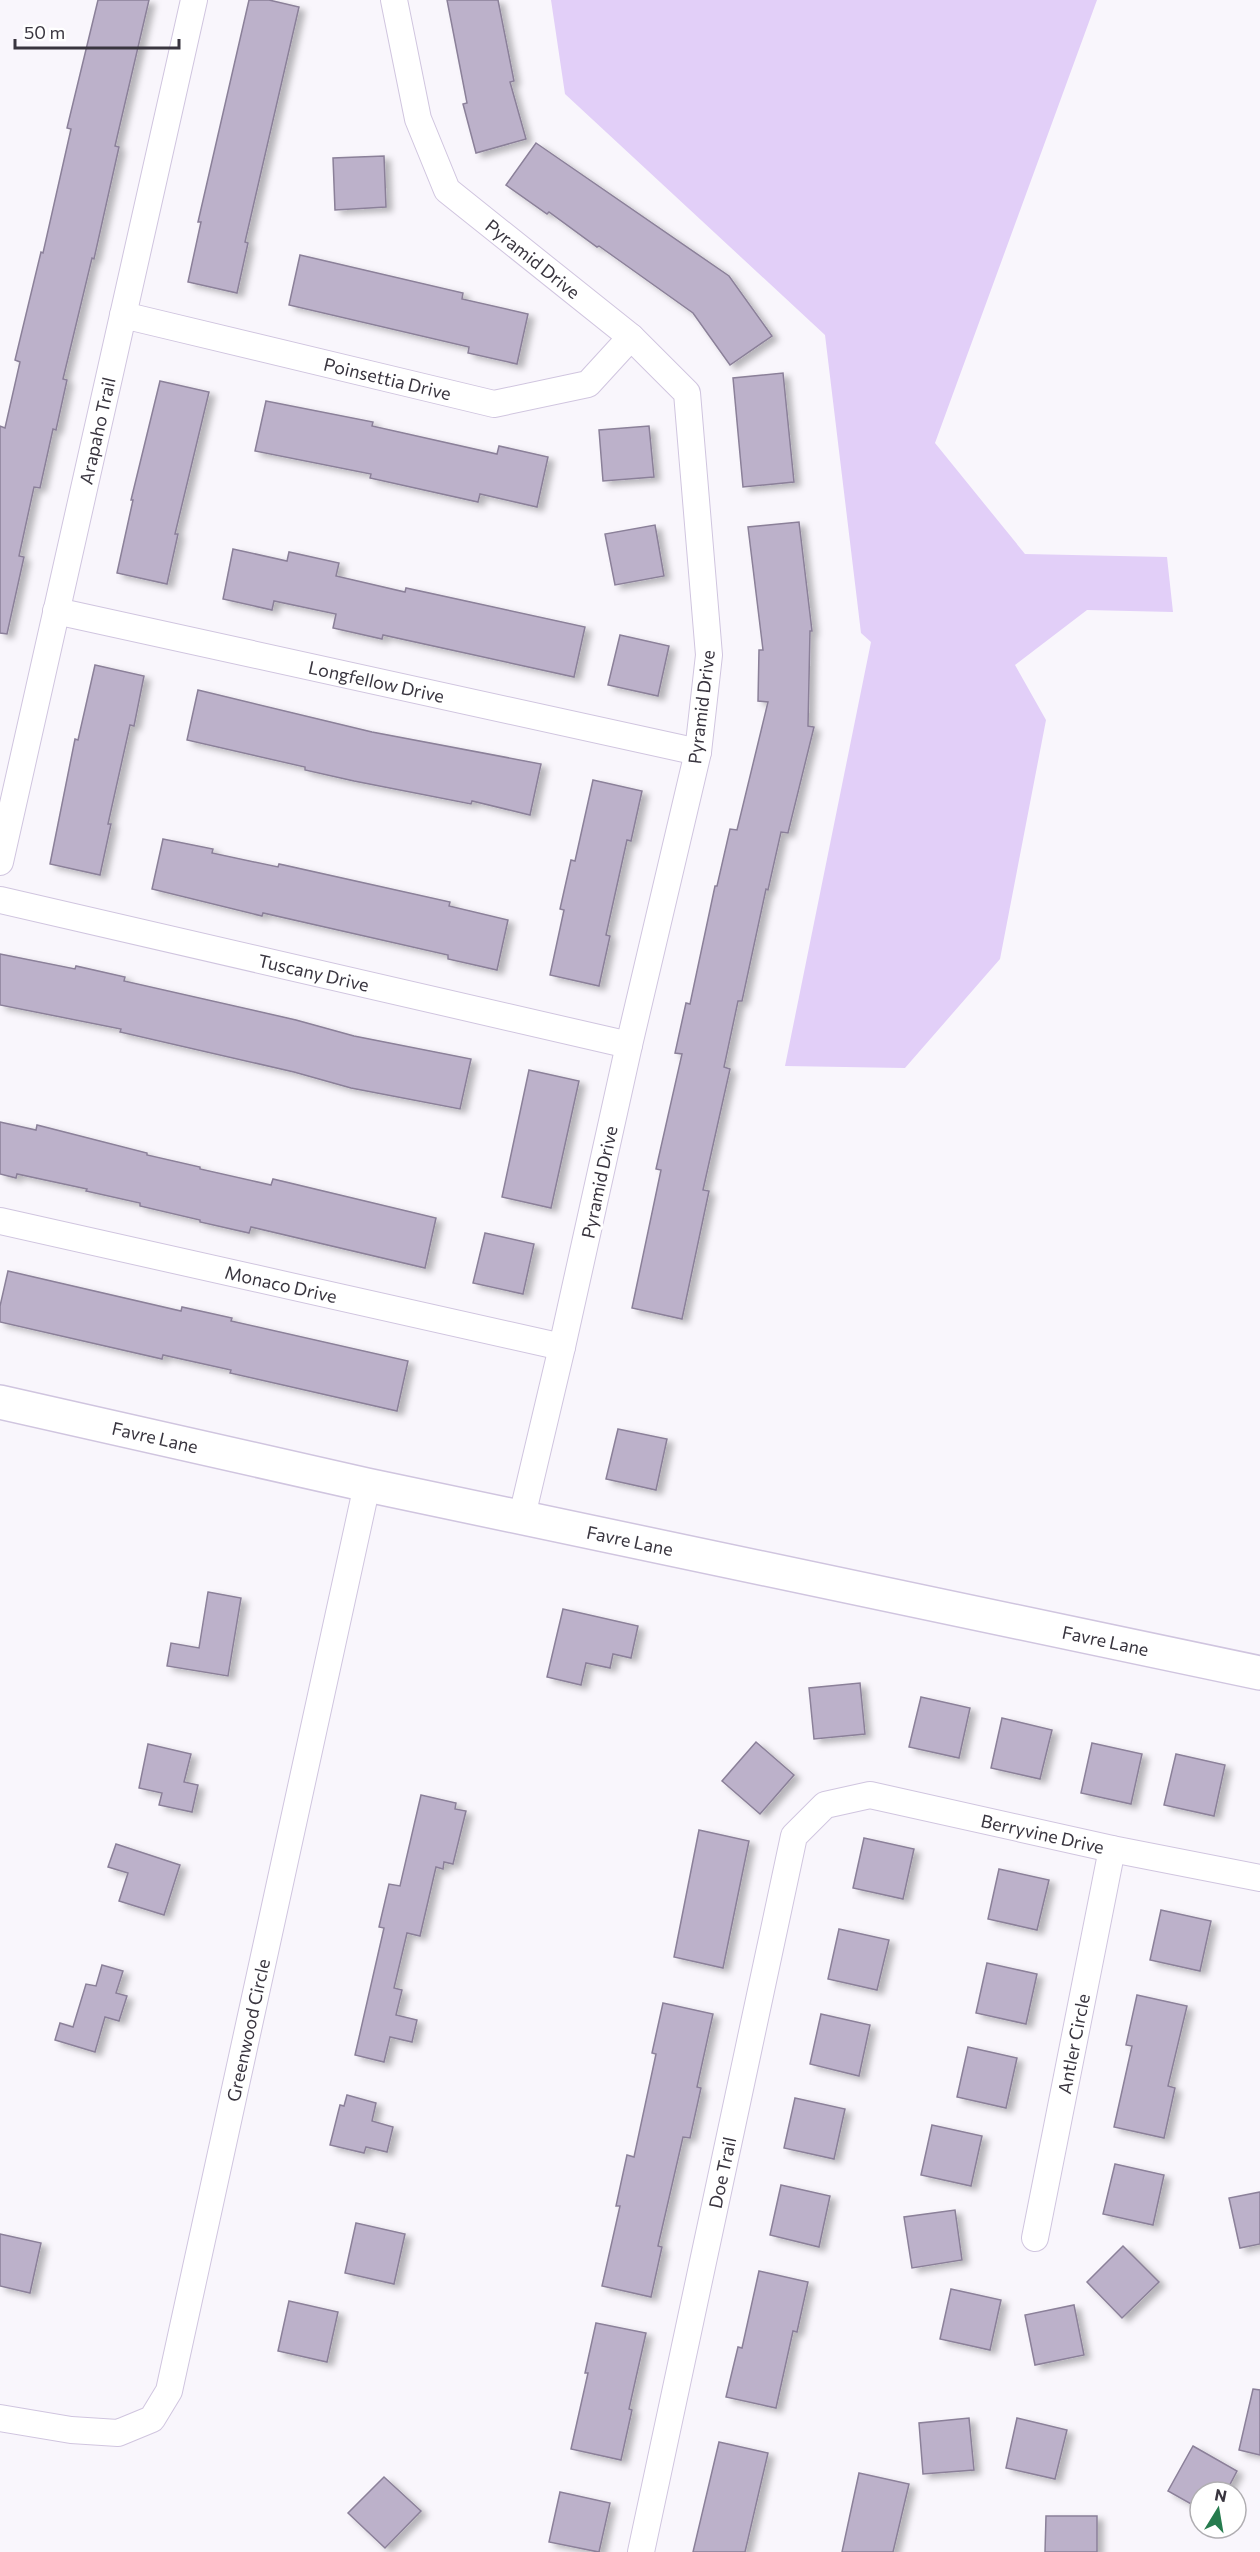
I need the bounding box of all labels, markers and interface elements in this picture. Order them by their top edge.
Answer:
scale bar [15,12,178,50]
text: 50 m [24,21,65,43]
street label: Pyramid Drive [481,214,585,303]
street label: Poinsettia Drive [322,353,453,404]
street label: Arapaho Trail [74,375,120,486]
street label: Pyramid Drive [683,649,719,765]
street label: Longfellow Drive [306,656,446,707]
street label: Tuscany Drive [256,949,371,996]
street label: Pyramid Drive [576,1124,622,1240]
street label: Monaco Drive [223,1261,339,1307]
street label: Favre Lane [110,1417,200,1457]
street label: Favre Lane [585,1521,675,1560]
street label: Favre Lane [1060,1621,1151,1660]
street label: Berryvine Drive [979,1809,1106,1858]
street label: Greenwood Circle [222,1957,274,2104]
street label: Antler Circle [1053,1992,1094,2096]
street label: Doe Trail [704,2135,740,2210]
north arrow [1188,2480,1248,2540]
text: N [1213,2484,1229,2505]

